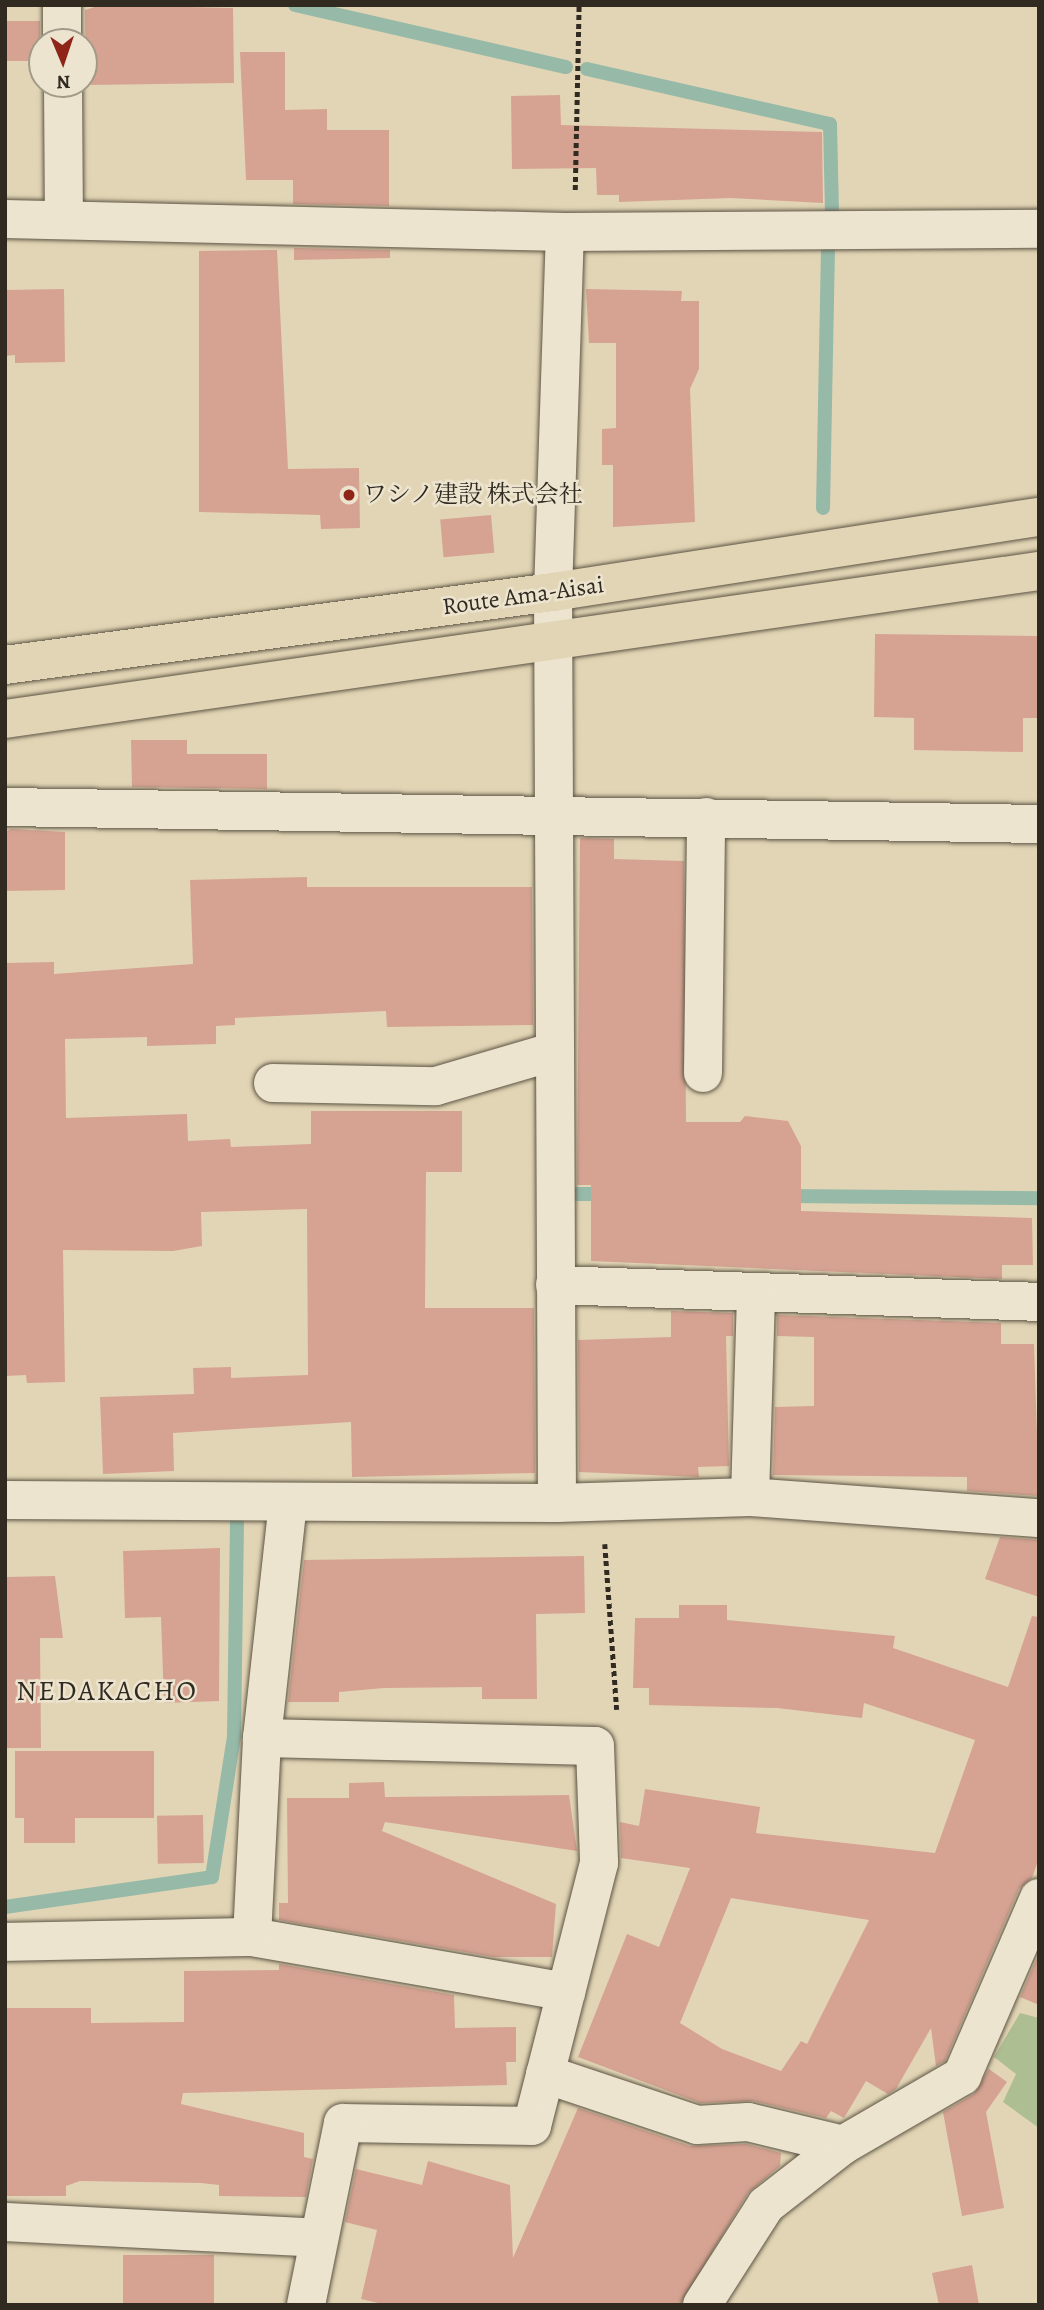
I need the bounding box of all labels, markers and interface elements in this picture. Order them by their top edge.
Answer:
north arrow [28,28,98,98]
text: N [56,69,71,95]
place label: ワシノ建設 株式会社 [363,481,584,509]
marker: ワシノ建設 株式会社 [341,487,357,503]
street label: Route Ama-Aisai [440,570,606,622]
district label: NEDAKACHO [17,1674,197,1708]

